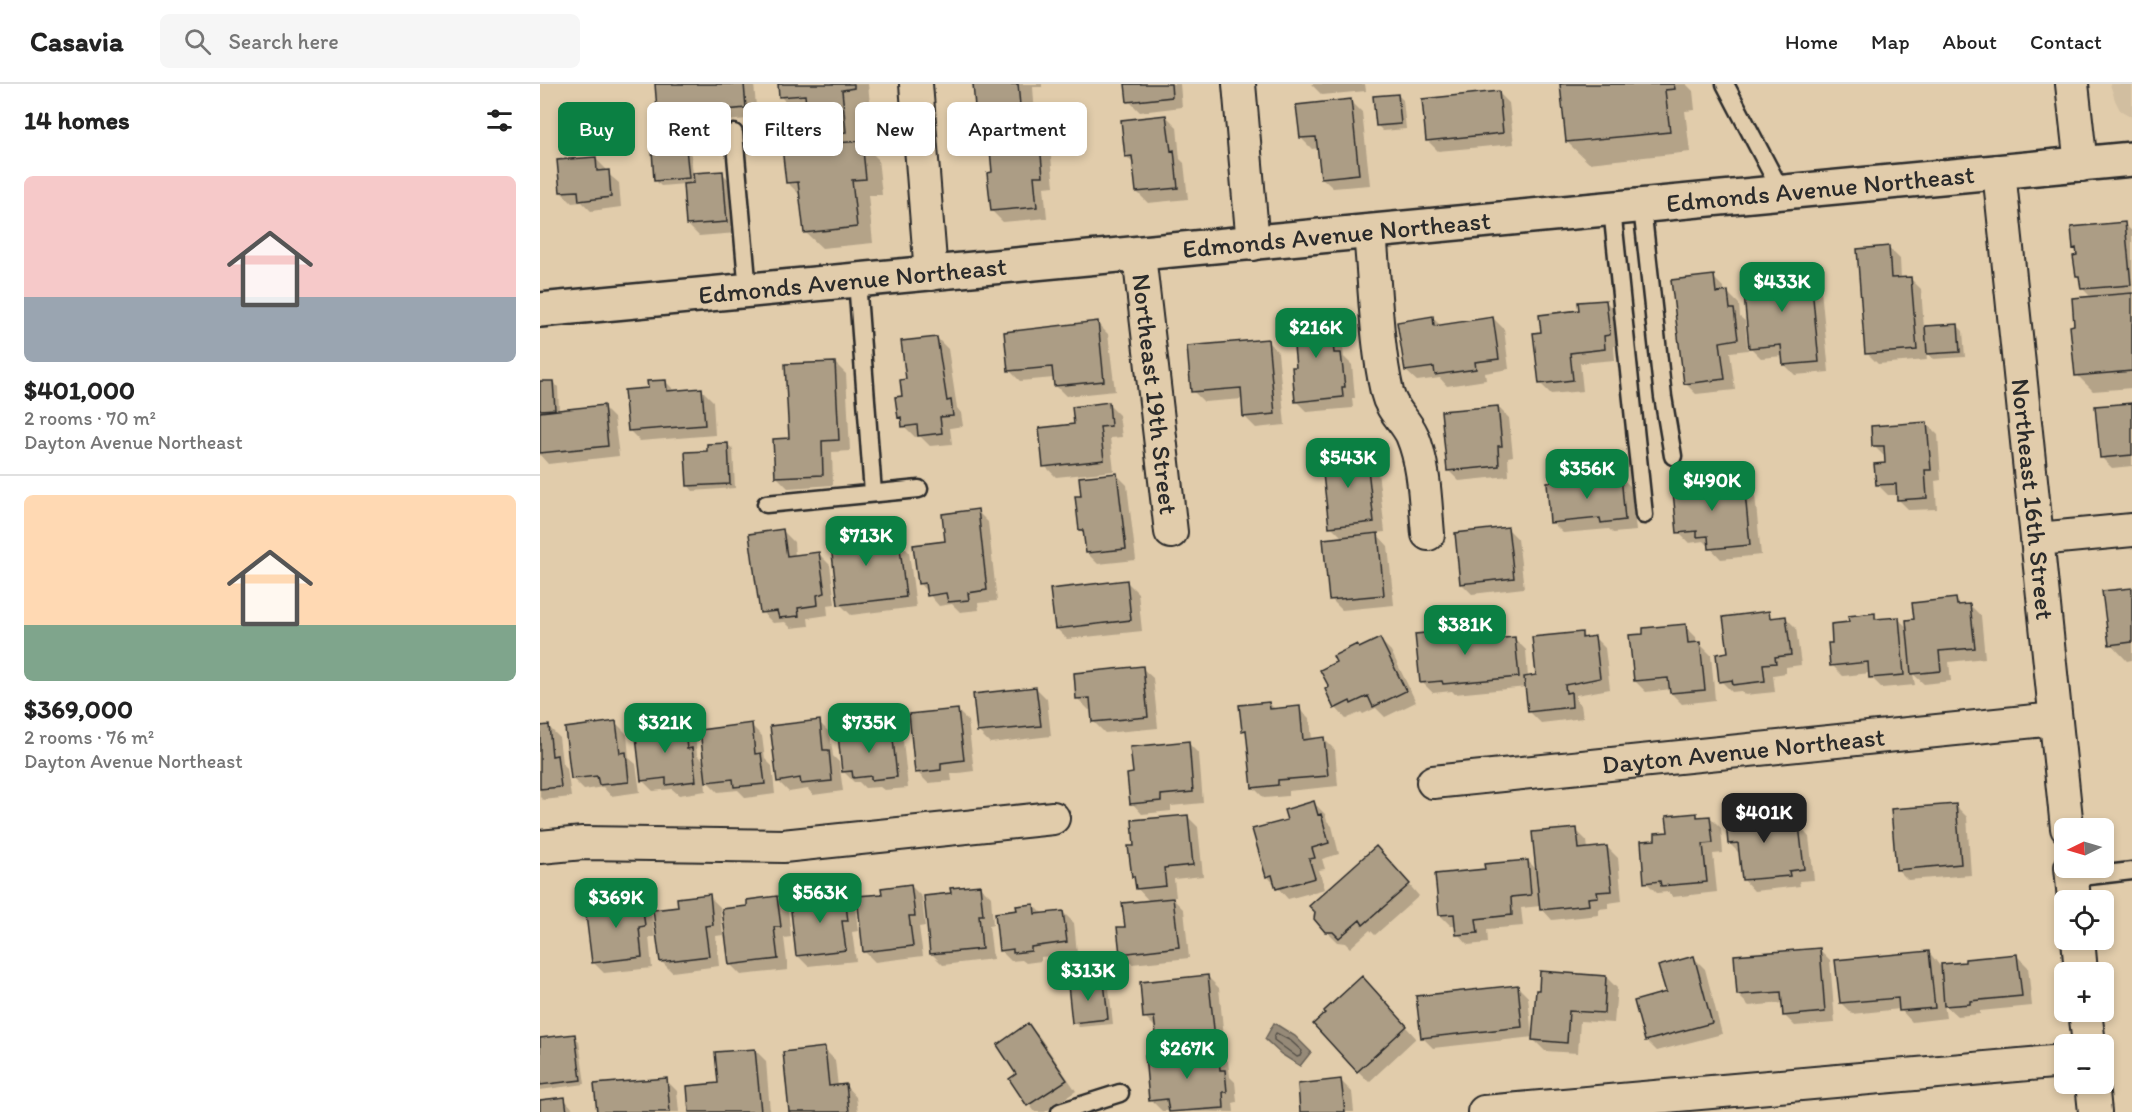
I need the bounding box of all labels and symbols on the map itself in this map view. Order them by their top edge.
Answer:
street label: Edmonds Avenue Northeast [1665,158,1976,219]
street label: Edmonds Avenue Northeast [1181,204,1492,265]
street label: Edmonds Avenue Northeast [697,250,1008,311]
pin: $433K [1740,262,1824,313]
street label: Northeast 19th Street [1125,272,1185,517]
pin: $216K [1274,308,1358,359]
street label: Northeast 16th Street [2005,377,2061,622]
pin: $543K [1306,438,1390,489]
pin: $356K [1545,449,1629,500]
pin: $490K [1670,461,1754,512]
pin: $713K [824,516,908,567]
pin: $381K [1423,605,1507,656]
pin: $321K [623,703,707,754]
pin: $735K [827,703,911,754]
street label: Dayton Avenue Northeast [1600,720,1887,781]
pin: $401K [1722,793,1806,844]
north arrow [2054,818,2114,878]
pin: $563K [778,873,862,924]
pin: $369K [574,878,658,929]
pin: $313K [1046,951,1130,1002]
pin: $267K [1145,1029,1229,1080]

